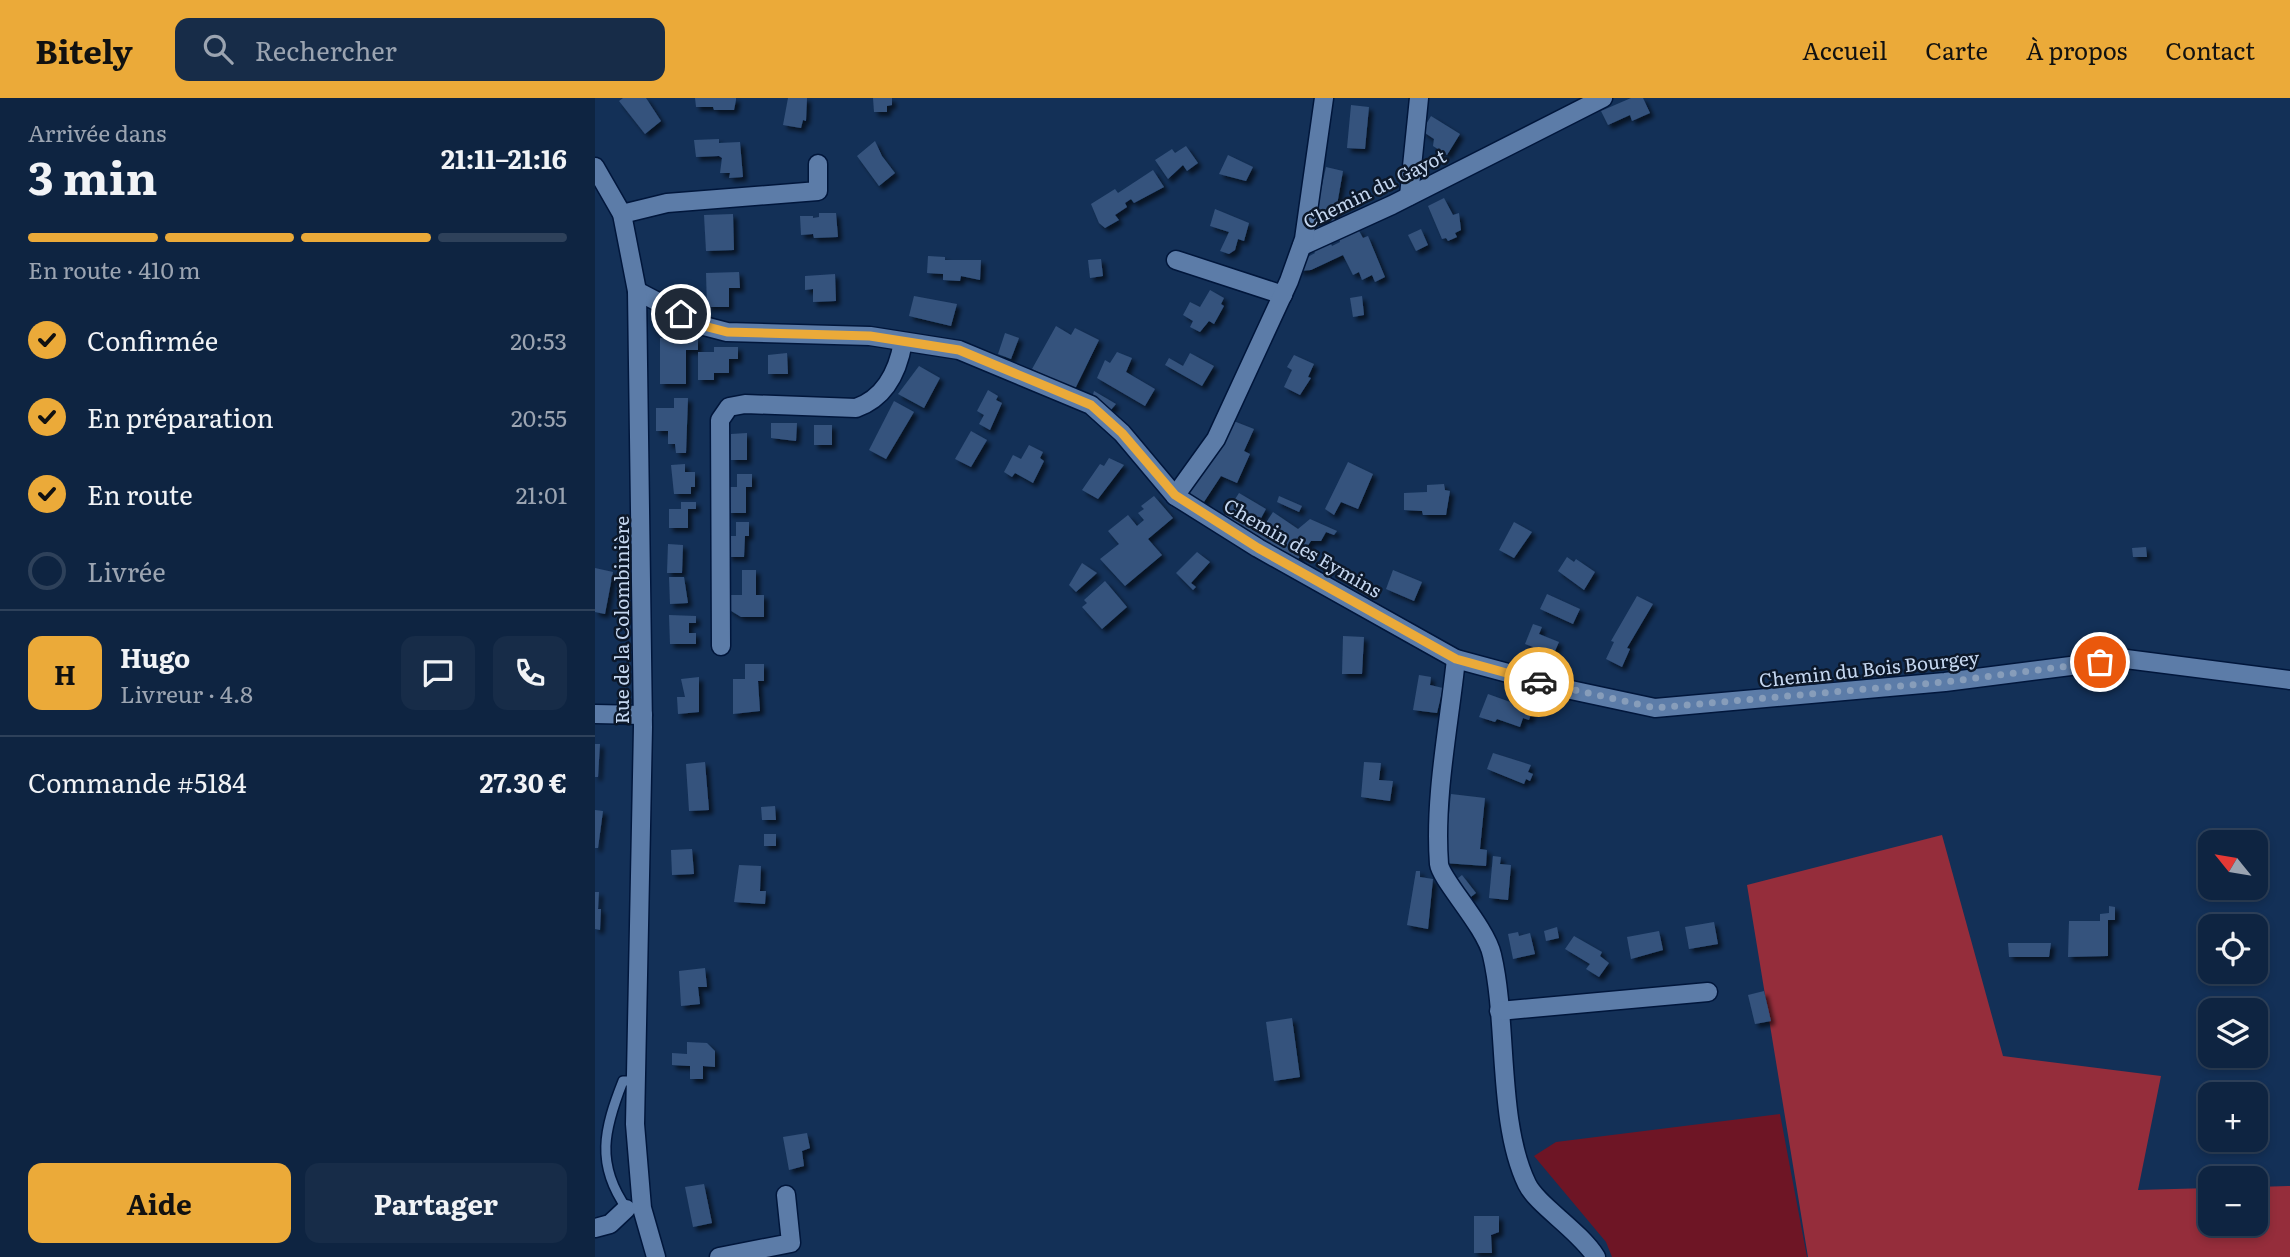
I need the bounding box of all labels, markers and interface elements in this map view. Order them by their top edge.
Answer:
search box [175,18,665,81]
text: Bitely [35,25,133,74]
icon: search [199,30,237,68]
text: Rechercher [255,30,397,69]
text: Accueil [1802,32,1887,67]
text: Carte [1925,32,1988,67]
text: À propos [2026,32,2127,67]
text: Contact [2165,32,2255,67]
text: Arrivée dans [28,115,166,149]
text: 21:11–21:16 [441,138,567,177]
text: 3 min [28,141,158,209]
street label: Chemin du Gayot [1298,141,1451,235]
text: En route · 410 m [28,252,201,286]
pin [651,284,711,344]
icon: home [662,295,700,333]
text: Confirmée [87,320,218,359]
icon: check [28,321,66,359]
text: 20:53 [510,323,567,357]
text: En préparation [87,397,274,436]
icon: check [28,398,66,436]
text: 20:55 [511,400,567,434]
text: En route [87,474,193,513]
icon: check [28,475,66,513]
text: 21:01 [516,477,567,511]
street label: Chemin des Eymins [1219,490,1387,604]
street label: Rue de la Colombinière [607,516,635,724]
text: Livrée [87,551,166,590]
pin [2070,632,2130,692]
button: chat [401,636,475,710]
button: phone [493,636,567,710]
text: Hugo [120,637,190,676]
street label: Chemin du Bois Bourgey [1757,643,1981,693]
icon: bag [2081,643,2119,681]
courier [1504,647,1574,717]
text: H [54,654,76,693]
icon: car [1520,663,1558,701]
text: Livreur · 4.8 [120,676,253,710]
text: Commande #5184 [28,762,246,801]
text: 27.30 € [480,762,567,801]
north arrow [2198,830,2268,900]
map controls [2198,830,2268,1236]
button: locate [2198,914,2268,984]
button: layers [2198,998,2268,1068]
button: + [2198,1082,2268,1152]
button: Aide [28,1163,291,1243]
button: Partager [305,1163,567,1243]
button: − [2198,1166,2268,1236]

